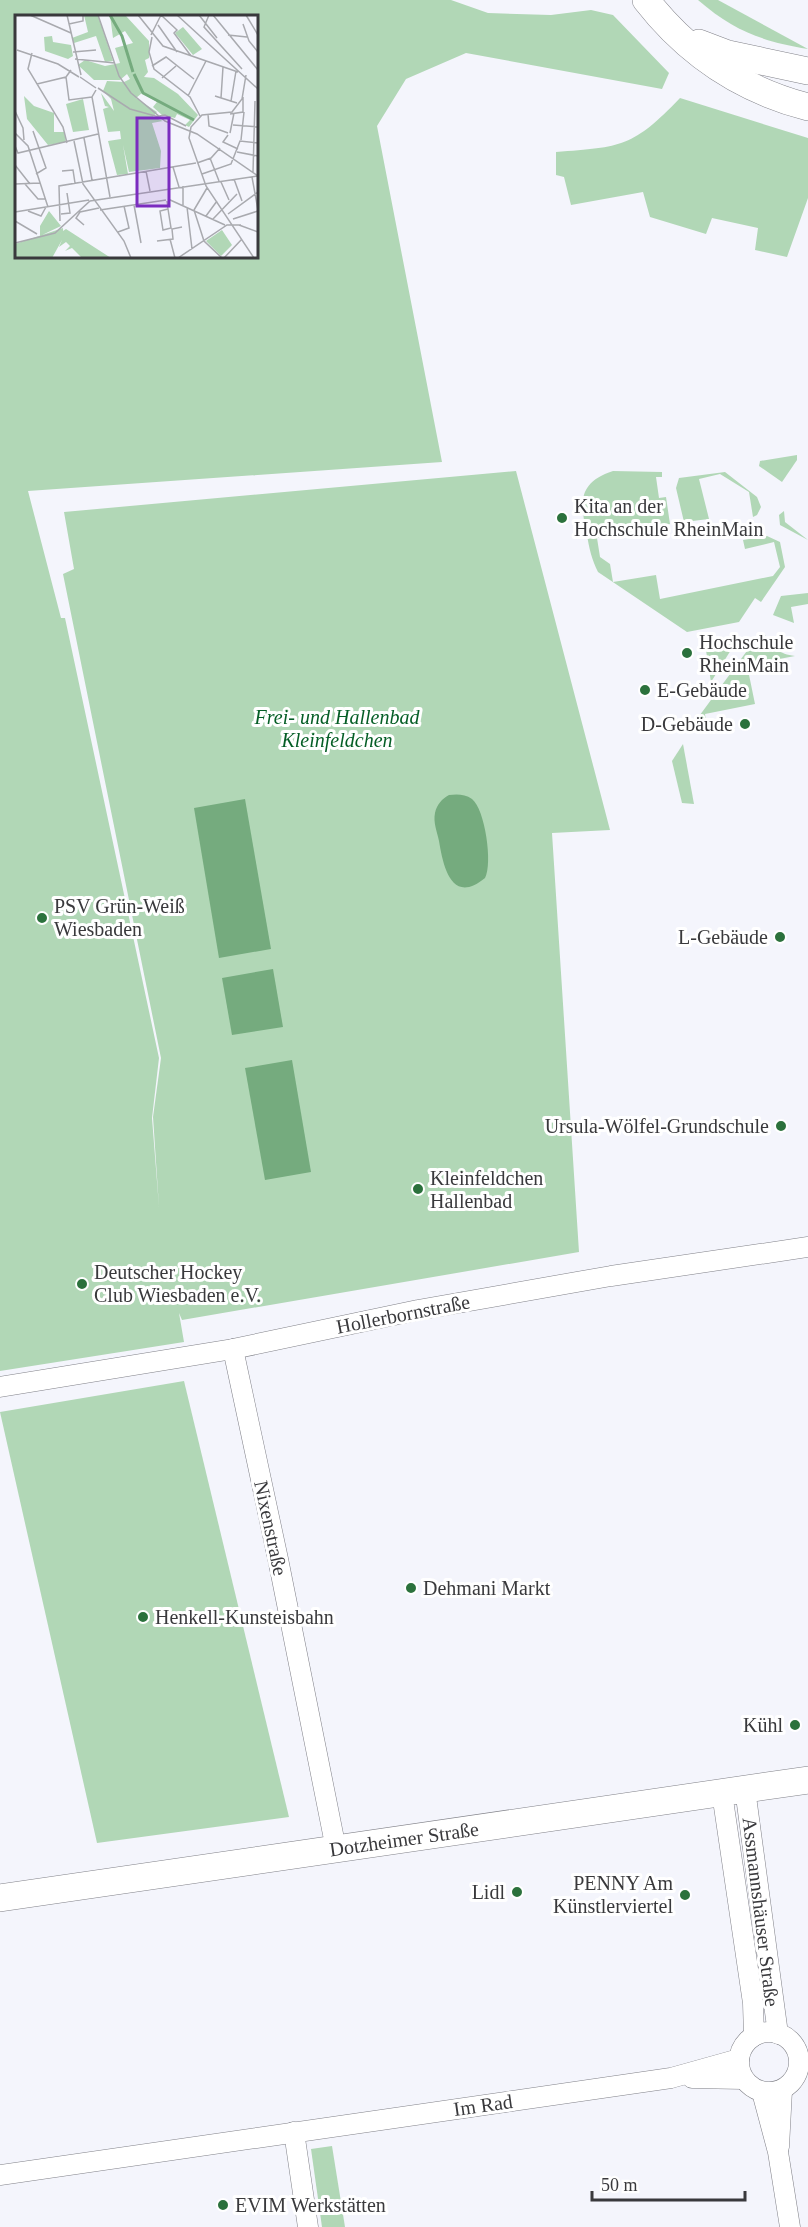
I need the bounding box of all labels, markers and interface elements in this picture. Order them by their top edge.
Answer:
inset map [15,15,258,258]
place label: Kita an der Hochschule RheinMain [574,495,763,540]
marker: Kita an der Hochschule RheinMain [555,511,569,525]
place label: Hochschule RheinMain [699,631,794,676]
marker: Hochschule RheinMain [680,646,694,660]
place label: E-Gebäude [657,679,747,701]
marker: E-Gebäude [638,683,652,697]
park label: Frei- und Hallenbad Kleinfeldchen [254,706,420,752]
place label: D-Gebäude [641,713,733,735]
marker: D-Gebäude [738,717,752,731]
place label: PSV Grün-Weiß Wiesbaden [54,895,185,940]
marker: PSV Grün-Weiß Wiesbaden [35,911,49,925]
place label: L-Gebäude [678,926,768,948]
marker: L-Gebäude [773,930,787,944]
place label: Ursula-Wölfel-Grundschule [545,1115,769,1137]
marker: Ursula-Wölfel-Grundschule [774,1119,788,1133]
place label: Kleinfeldchen Hallenbad [430,1167,543,1212]
marker: Kleinfeldchen Hallenbad [411,1182,425,1196]
place label: Deutscher Hockey Club Wiesbaden e.V. [94,1261,261,1306]
marker: Deutscher Hockey Club Wiesbaden e.V. [75,1277,89,1291]
street label: Hollerbornstraße [334,1290,472,1338]
street label: Nixenstraße [250,1478,292,1578]
place label: Dehmani Markt [423,1577,551,1599]
marker: Dehmani Markt [404,1581,418,1595]
place label: Henkell-Kunsteisbahn [155,1606,334,1628]
marker: Henkell-Kunsteisbahn [136,1610,150,1624]
place label: Kühl [743,1714,783,1736]
marker: Kühl [788,1718,802,1732]
street label: Assmannshäuser Straße [738,1816,784,2008]
street label: Dotzheimer Straße [328,1818,480,1860]
place label: PENNY Am Künstlerviertel [553,1872,673,1917]
place label: Lidl [472,1881,505,1903]
marker: Lidl [510,1885,524,1899]
marker: PENNY Am Künstlerviertel [678,1888,692,1902]
street label: Im Rad [452,2090,514,2120]
scale bar [592,2164,745,2202]
text: 50 m [601,2175,638,2195]
place label: EVIM Werkstätten [235,2194,386,2216]
marker: EVIM Werkstätten [216,2198,230,2212]

